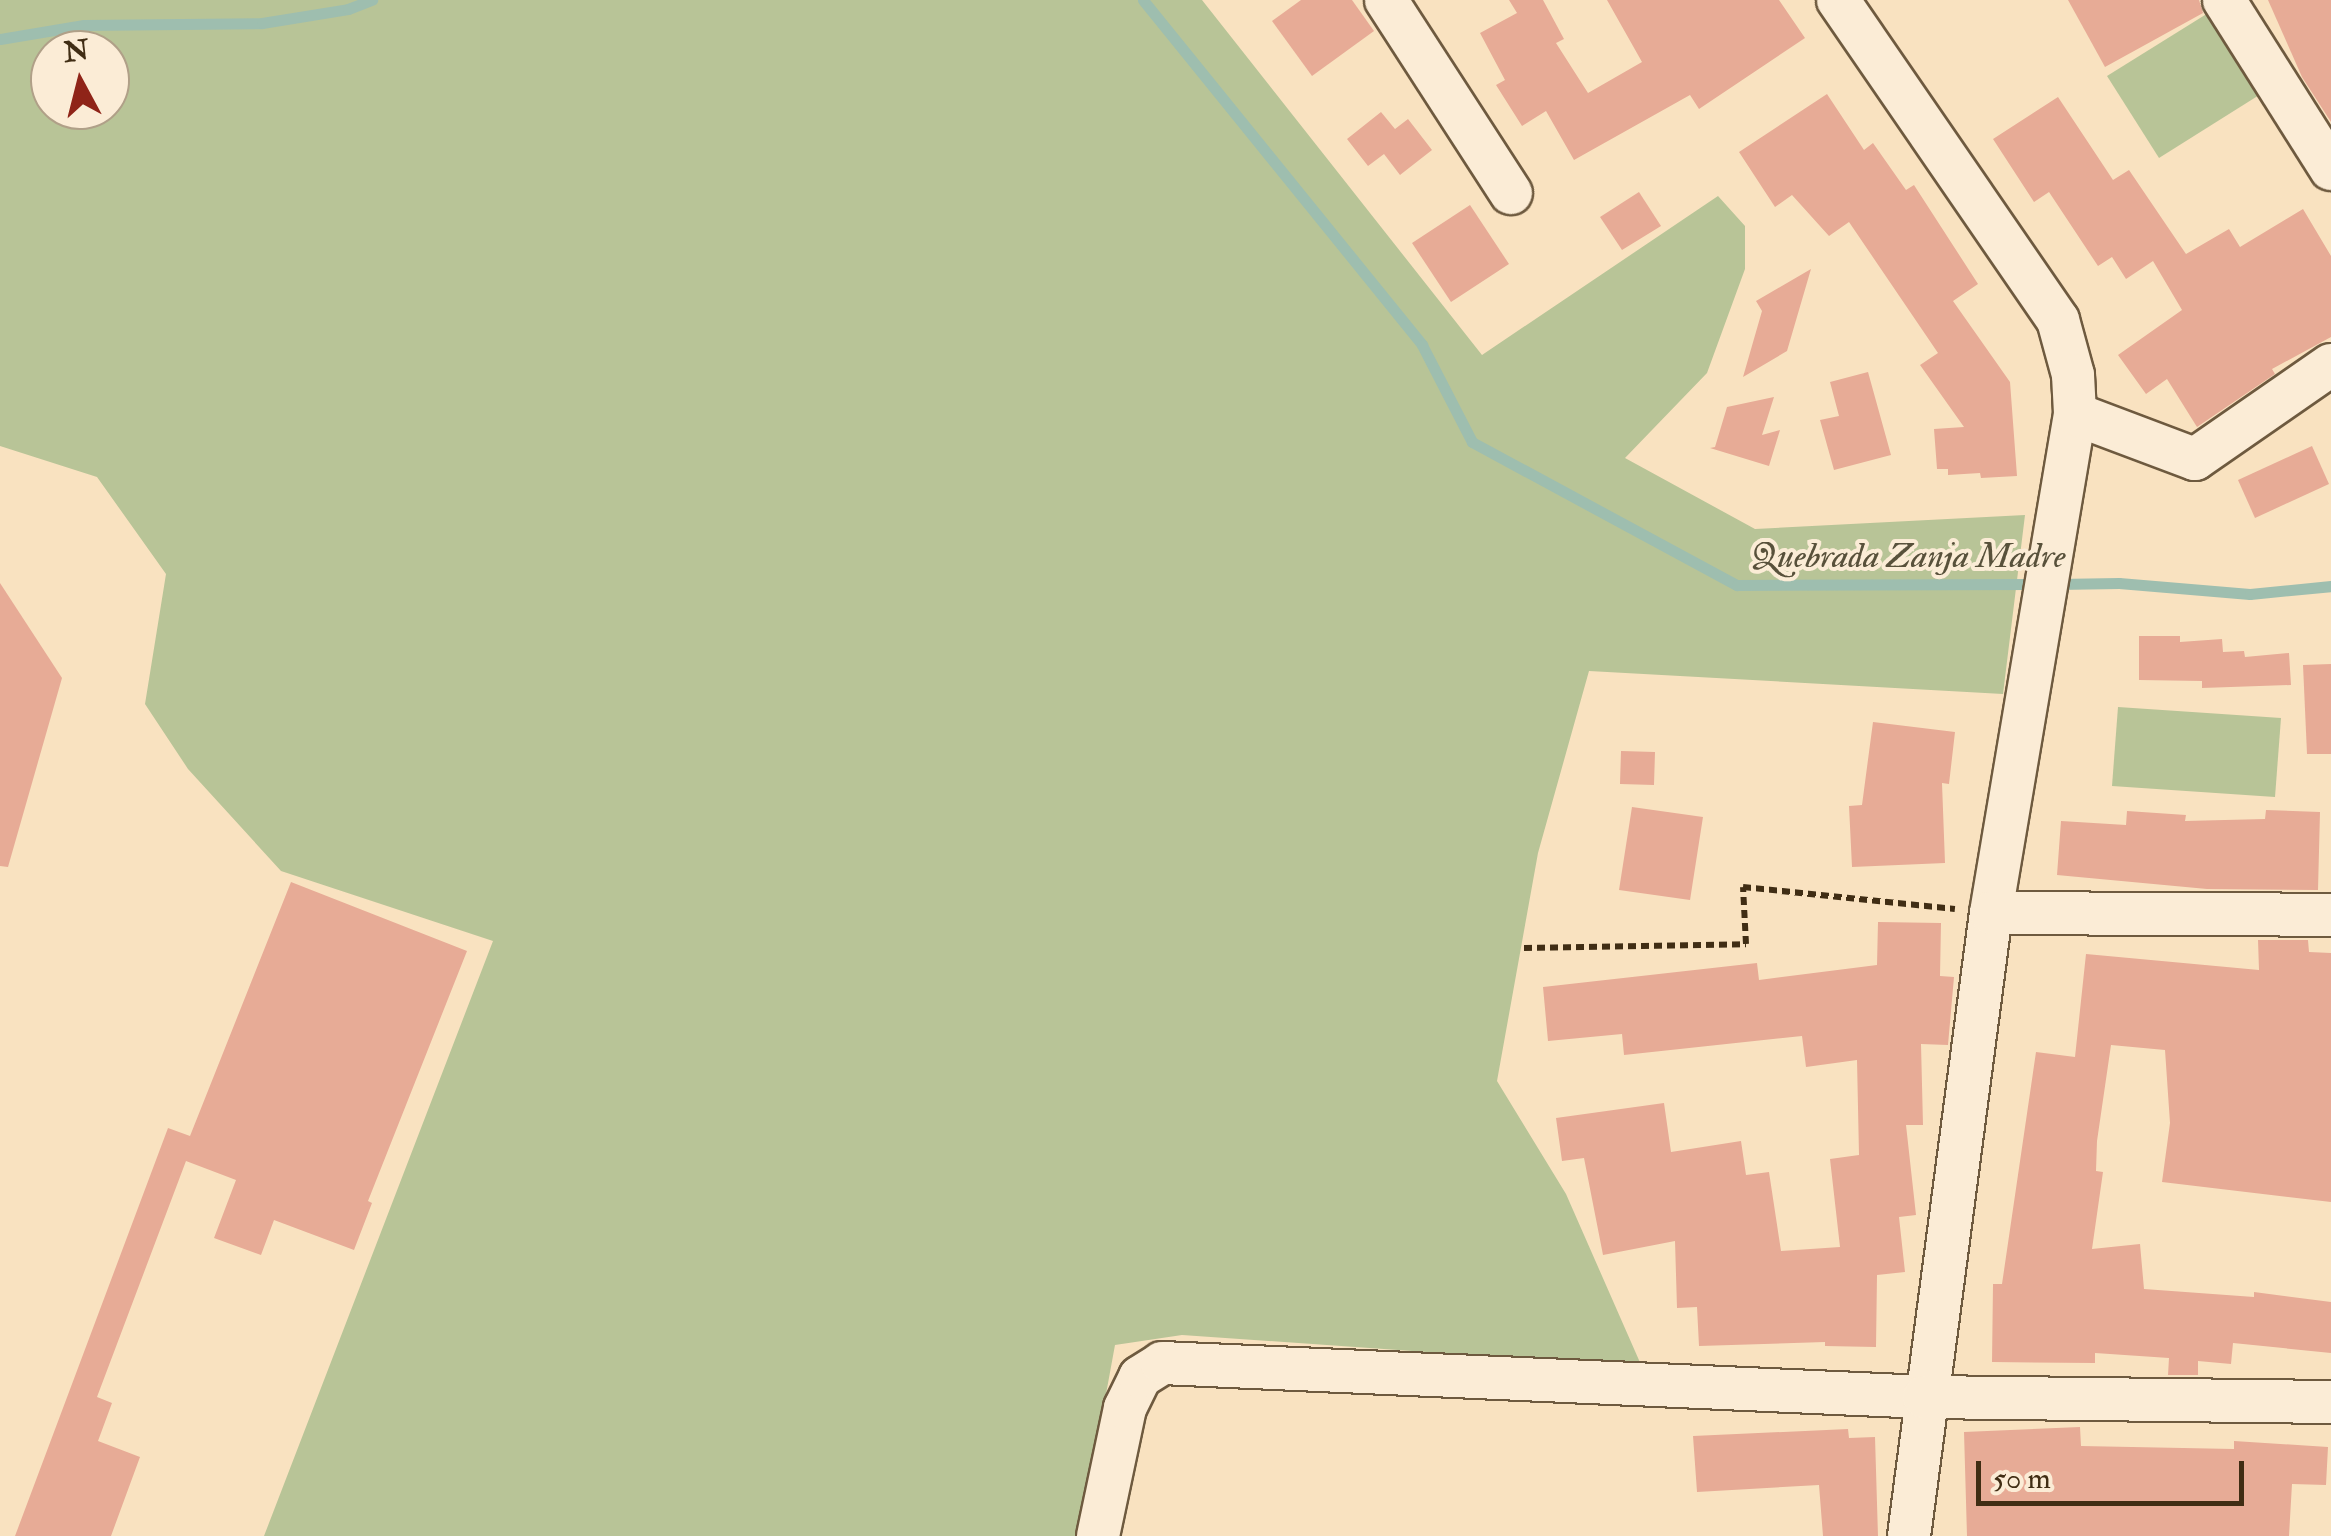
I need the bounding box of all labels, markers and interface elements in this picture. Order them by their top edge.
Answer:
north arrow [30,30,130,130]
text: N [62,33,91,71]
water label: Quebrada Zanja Madre [1751,535,2065,577]
scale bar [1981,1441,2248,1503]
text: 50 m [1993,1460,2051,1497]

